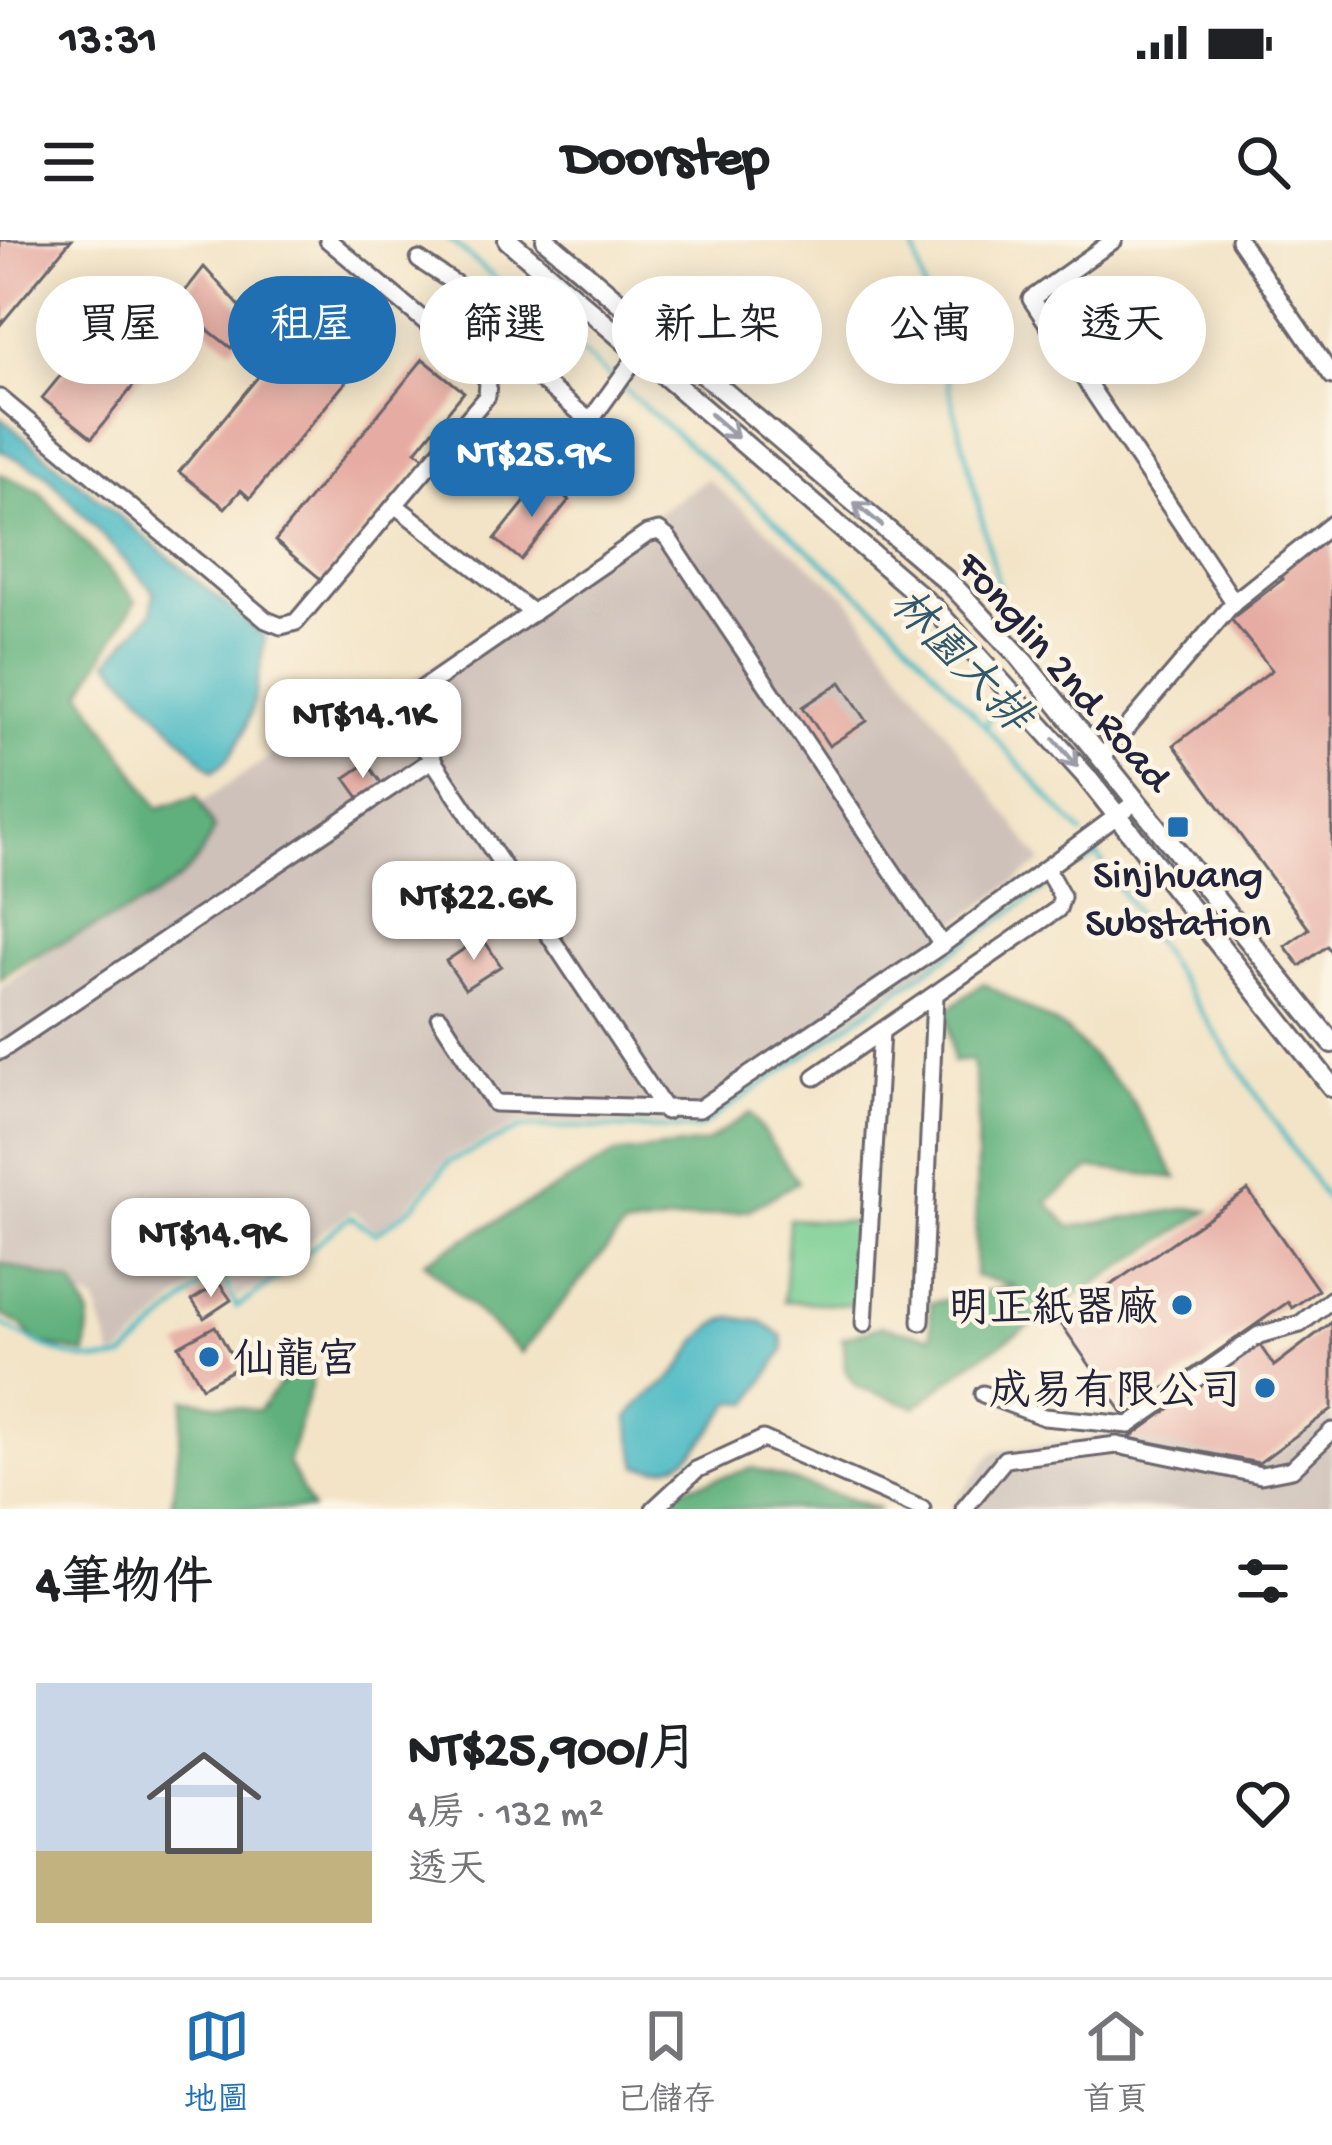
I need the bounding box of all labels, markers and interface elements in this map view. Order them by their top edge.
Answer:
text: 13:31 [60,16,157,69]
icon: menu [36,129,102,195]
icon: search [1230,129,1296,195]
text: Doorstep [563,130,769,194]
chip: 買屋 [36,276,204,384]
chip: 租屋 [228,276,396,384]
chip: 篩選 [420,276,588,384]
chip: 新上架 [612,276,822,384]
chip: 公寓 [846,276,1014,384]
chip: 透天 [1038,276,1206,384]
one-way arrow [708,412,739,439]
pin: NT$25.9K [408,418,656,520]
text: NT$25.9K [457,434,607,480]
one-way arrow [853,501,884,529]
street label: Fonglin 2nd Road [943,543,1181,807]
water label: 林園大排 [876,579,1043,749]
pin: NT$14.1K [239,679,487,781]
text: NT$14.1K [292,695,434,741]
one-way arrow [1052,737,1079,767]
marker: Sinjhuang Substation [1165,814,1191,840]
place label: Sinjhuang Substation [1085,854,1271,951]
pin: NT$22.6K [350,861,598,963]
text: NT$22.6K [399,877,549,923]
pin: NT$14.9K [87,1198,335,1300]
text: NT$14.9K [138,1214,284,1260]
place label: 明正紙器廠 [948,1285,1158,1337]
marker: 明正紙器廠 [1169,1292,1195,1318]
place label: 仙龍宮 [233,1337,359,1389]
marker: 仙龍宮 [196,1344,222,1370]
place label: 成易有限公司 [989,1368,1241,1420]
marker: 成易有限公司 [1252,1375,1278,1401]
icon: filters [1230,1548,1296,1614]
text: 4筆物件 [36,1558,213,1618]
text: NT$25,900/月 [408,1724,698,1784]
icon: home [132,1731,276,1875]
icon: heart [1230,1770,1296,1836]
text: 4房 · 132 m² [408,1794,604,1840]
text: 透天 [408,1850,486,1896]
tab: 地圖 [184,2003,250,2122]
tab: 已儲存 [617,2003,716,2122]
tab: 首頁 [1083,2003,1149,2122]

